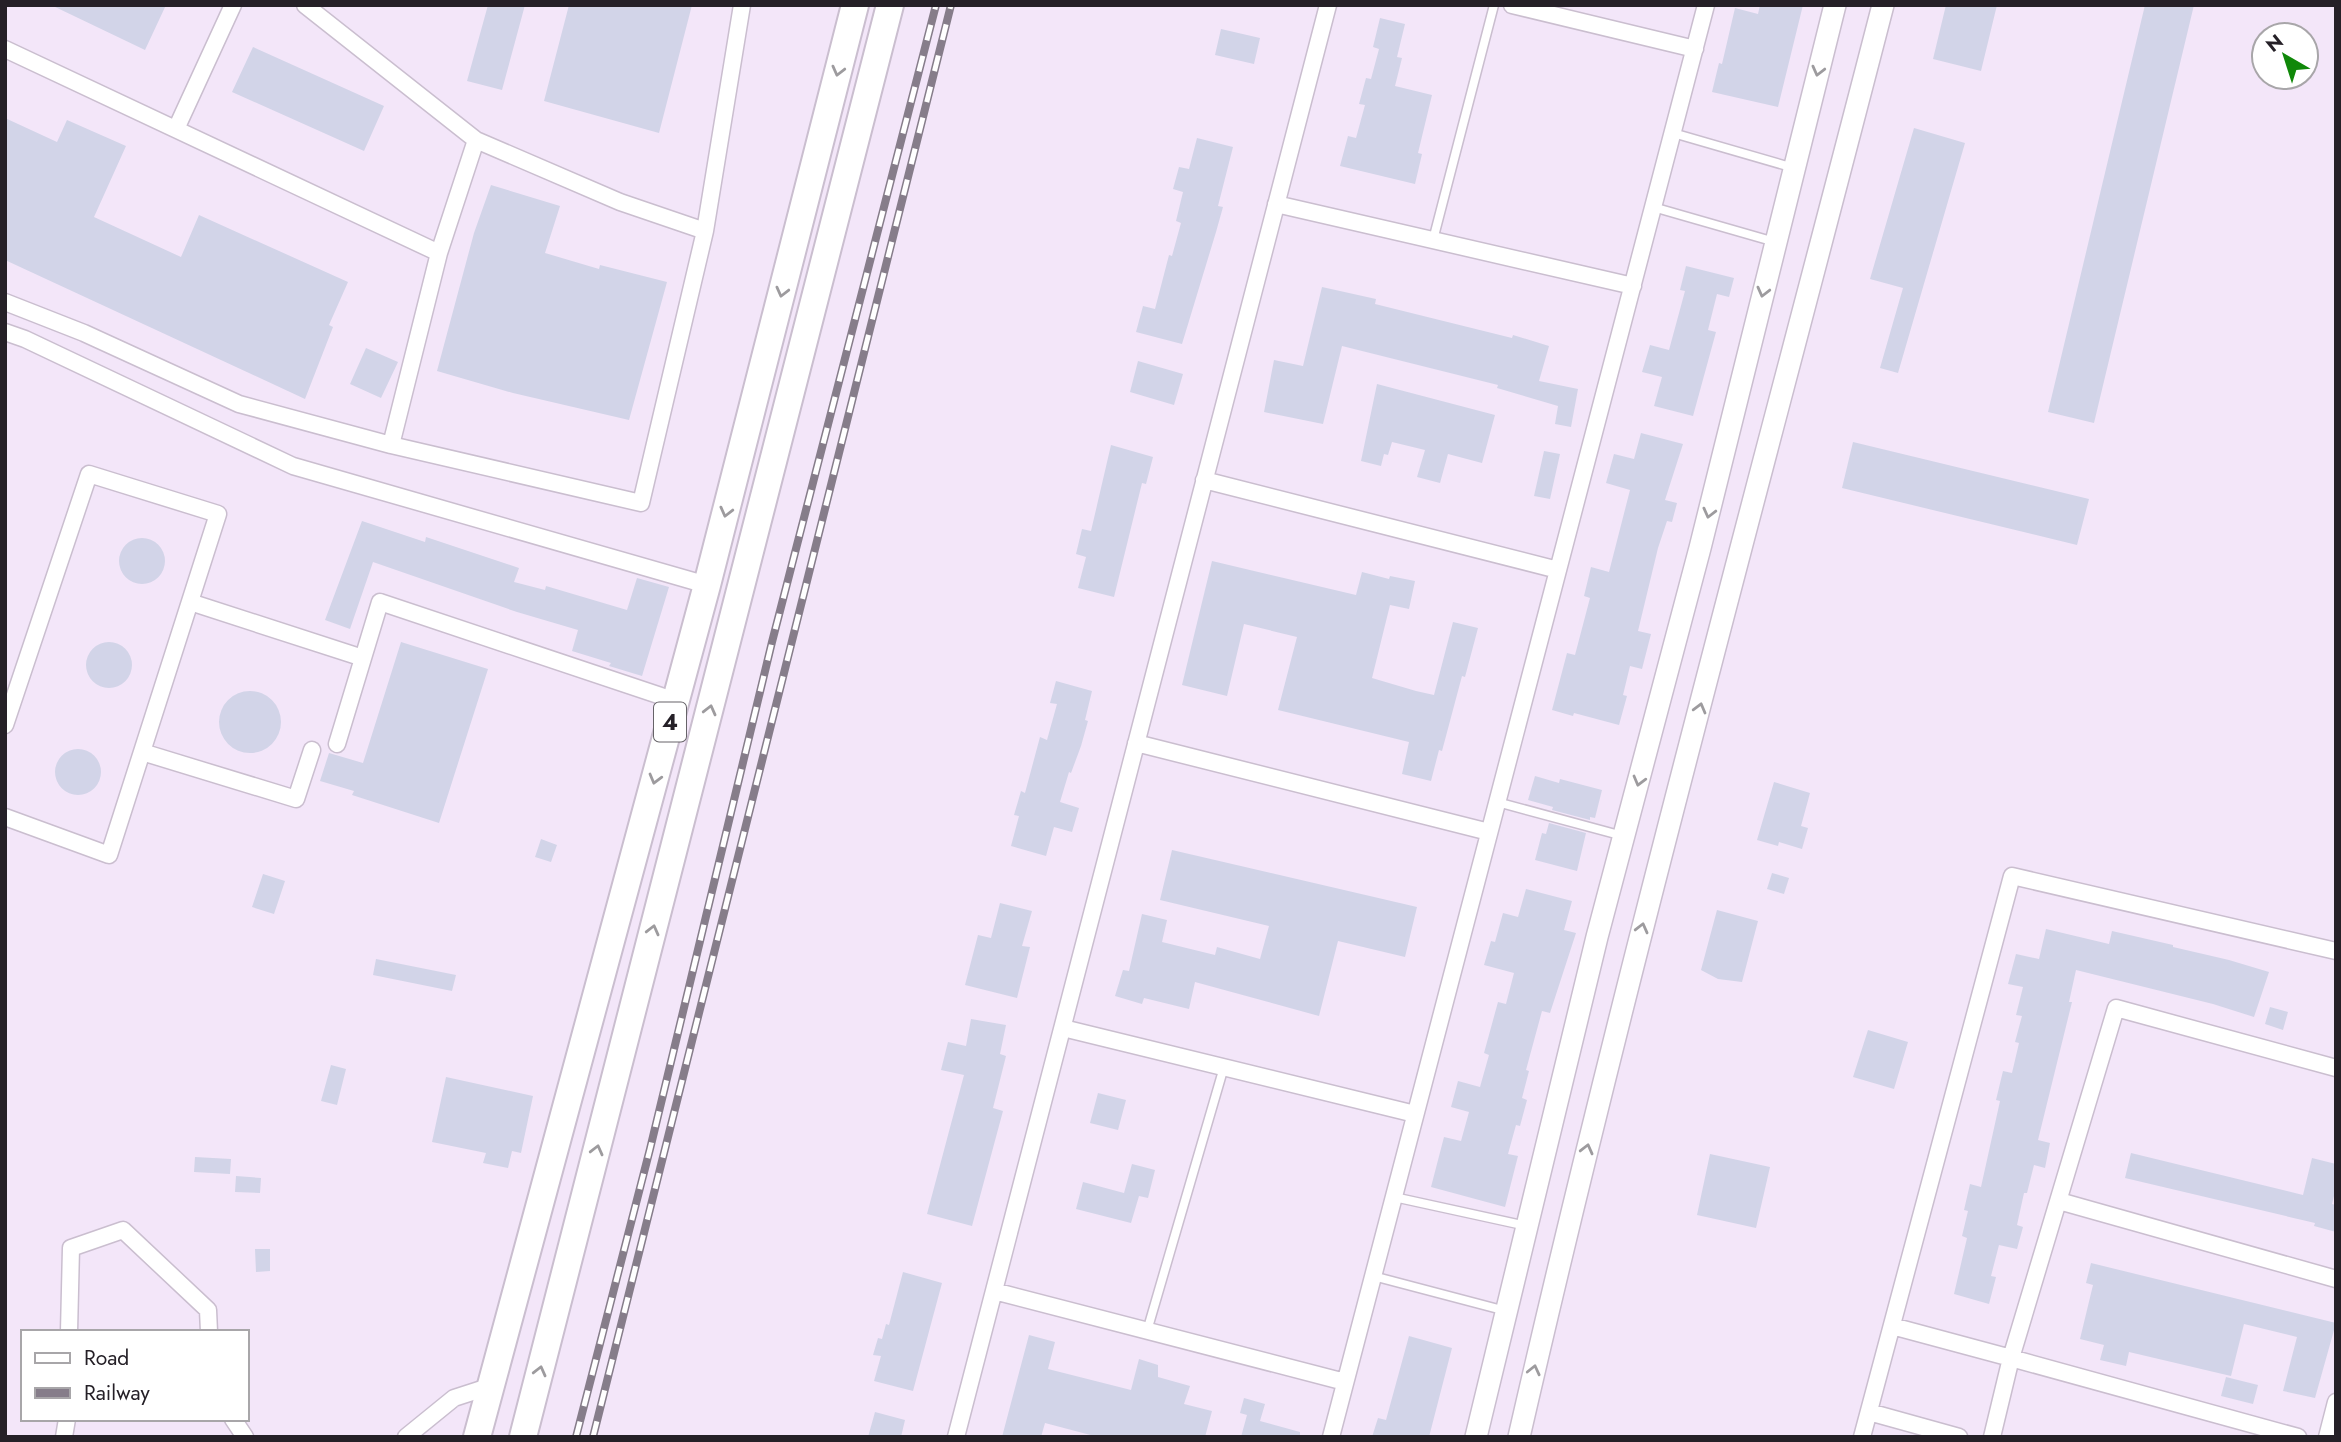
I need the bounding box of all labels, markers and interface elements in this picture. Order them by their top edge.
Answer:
north arrow [2250,21,2320,91]
text: N [2260,28,2289,58]
one-way arrow [832,65,846,77]
one-way arrow [1812,65,1826,77]
one-way arrow [776,286,790,298]
one-way arrow [1757,286,1772,298]
one-way arrow [720,506,734,518]
one-way arrow [1703,507,1717,519]
road number: 4 [654,702,686,742]
one-way arrow [1692,702,1706,714]
one-way arrow [702,704,716,716]
one-way arrow [649,773,663,785]
one-way arrow [1633,774,1647,786]
one-way arrow [1634,922,1648,934]
one-way arrow [645,924,659,936]
one-way arrow [1579,1143,1593,1155]
one-way arrow [588,1144,603,1156]
legend [21,1330,248,1421]
text: Road [84,1343,129,1373]
one-way arrow [1526,1364,1540,1376]
one-way arrow [532,1365,546,1377]
text: Railway [84,1378,150,1408]

